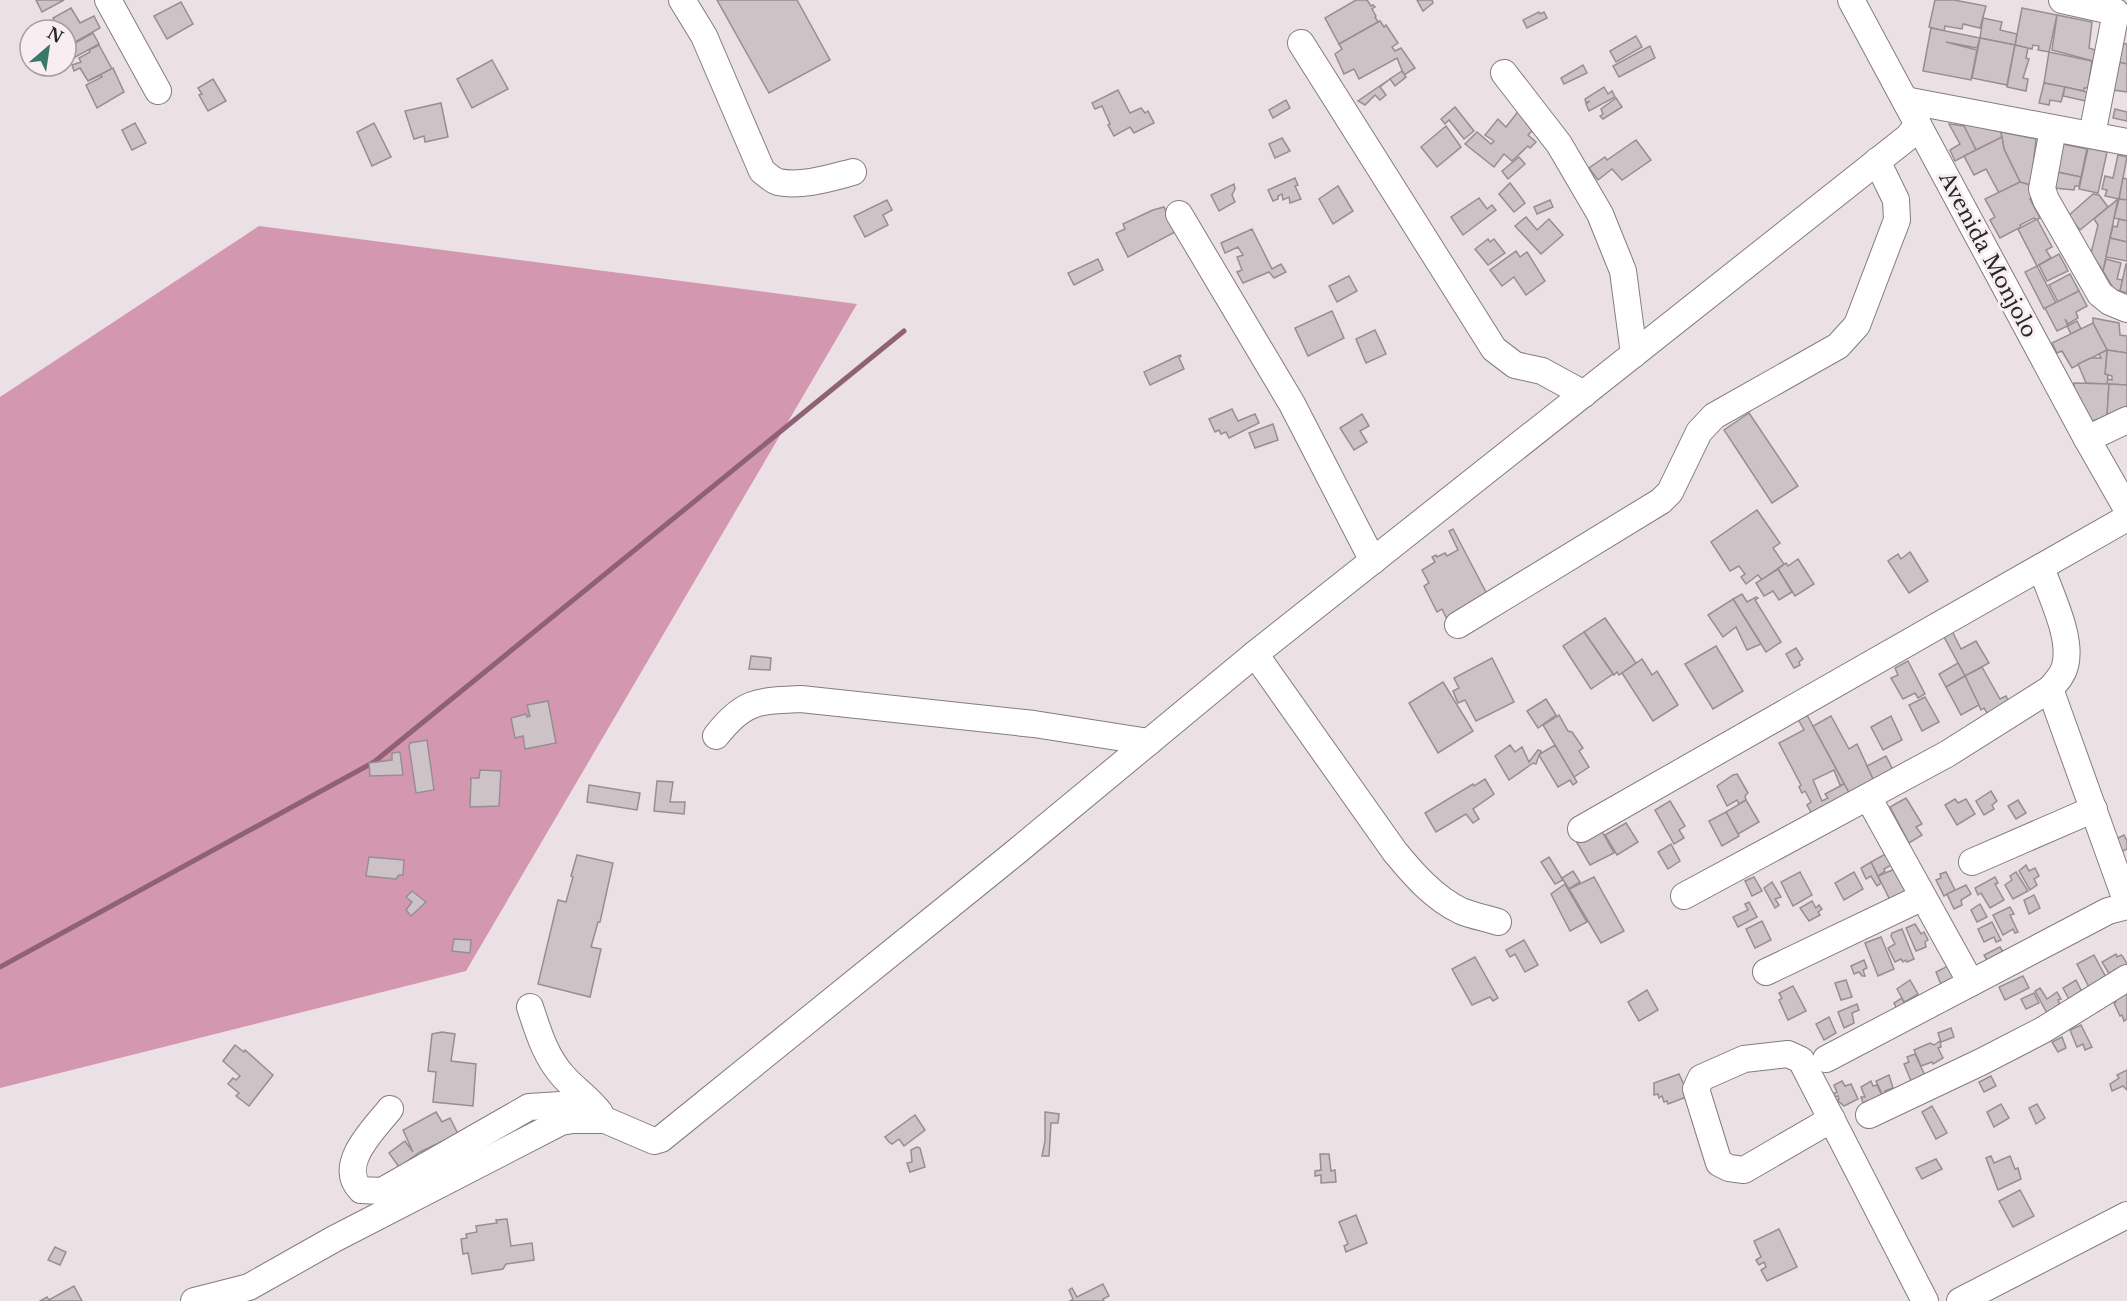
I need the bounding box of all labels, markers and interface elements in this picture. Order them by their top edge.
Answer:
north arrow [18,18,78,78]
text: N [44,22,67,47]
street label: Avenida Monjolo [1933,167,2043,342]

